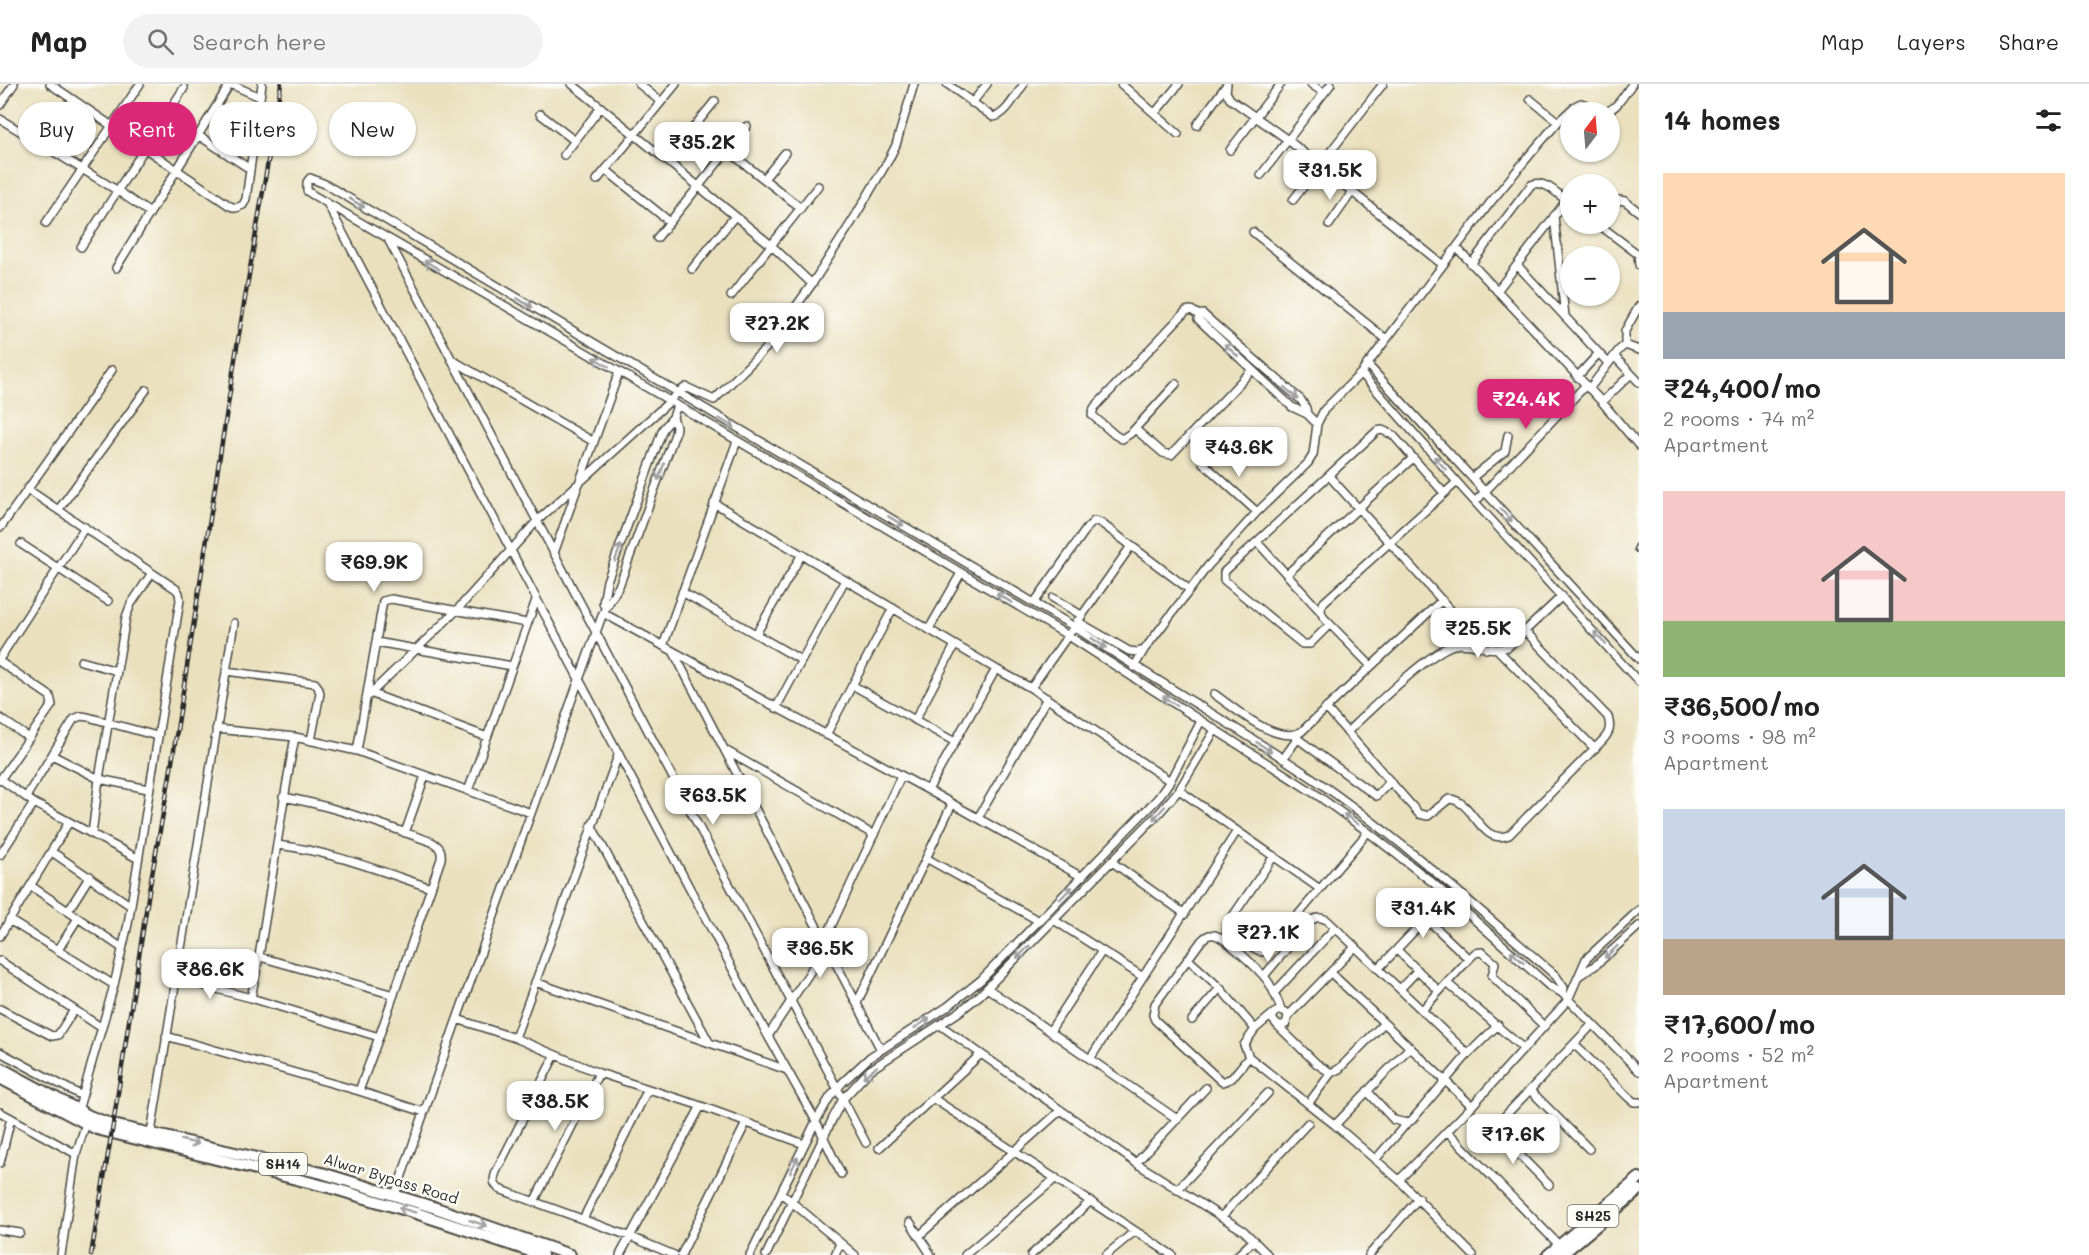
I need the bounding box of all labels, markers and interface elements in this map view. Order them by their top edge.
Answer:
search box [123,14,543,68]
text: Map [30,23,87,59]
icon: search [144,25,177,58]
text: Search here [192,27,326,56]
text: Map [1821,28,1864,55]
text: Layers [1897,28,1966,55]
text: Share [1999,28,2059,55]
chip: Buy [18,102,96,156]
chip: Rent [108,102,197,156]
chip: Filters [209,102,317,156]
chip: New [329,102,416,156]
north arrow [1560,102,1620,162]
map controls [1560,102,1620,306]
text: 14 homes [1663,103,1781,137]
icon: filters [2032,104,2065,137]
pin: ₹35.2K [653,122,751,173]
text: ₹35.2K [668,128,736,154]
pin: ₹31.5K [1281,150,1379,201]
text: ₹31.5K [1297,156,1363,182]
button: + [1560,174,1620,234]
one-way arrow [348,198,365,210]
icon: home [1810,212,1918,320]
button: − [1560,246,1620,306]
one-way arrow [424,258,441,270]
one-way arrow [516,297,533,309]
pin: ₹27.2K [728,303,826,354]
text: ₹27.2K [744,309,810,335]
one-way arrow [1223,343,1238,357]
one-way arrow [593,355,610,367]
text: ₹24,400/mo [1663,371,1821,405]
pin: ₹24.4K [1477,379,1575,430]
one-way arrow [1283,385,1299,399]
text: ₹24.4K [1491,385,1561,411]
text: 2 rooms · 74 m² [1663,405,1814,431]
one-way arrow [719,417,736,429]
pin: ₹43.6K [1190,427,1288,478]
text: Apartment [1663,431,1769,457]
text: ₹43.6K [1204,433,1274,459]
one-way arrow [1433,456,1447,471]
one-way arrow [654,462,665,481]
one-way arrow [1499,508,1513,523]
one-way arrow [887,516,904,528]
icon: home [1810,530,1918,638]
pin: ₹69.9K [325,542,423,593]
one-way arrow [613,544,624,562]
text: ₹69.9K [340,548,408,574]
one-way arrow [996,592,1013,604]
pin: ₹25.5K [1429,608,1527,659]
text: ₹25.5K [1444,614,1512,640]
one-way arrow [1593,631,1607,646]
one-way arrow [1090,637,1106,649]
text: ₹36,500/mo [1663,689,1820,723]
one-way arrow [1162,695,1179,707]
text: 3 rooms · 98 m² [1663,723,1816,749]
one-way arrow [1255,741,1272,753]
text: Apartment [1663,749,1769,775]
pin: ₹63.5K [664,775,762,826]
text: ₹63.5K [679,781,747,807]
one-way arrow [1152,805,1166,820]
one-way arrow [1343,813,1359,825]
icon: home [1810,848,1918,956]
one-way arrow [1059,886,1073,901]
pin: ₹31.4K [1374,888,1472,939]
text: ₹31.4K [1390,894,1456,920]
pin: ₹27.1K [1219,912,1317,963]
text: ₹27.1K [1236,918,1300,944]
pin: ₹36.5K [771,928,869,979]
text: ₹36.5K [786,934,854,960]
one-way arrow [1015,944,1030,959]
one-way arrow [1603,945,1618,959]
pin: ₹86.6K [161,949,259,1000]
one-way arrow [1509,950,1524,964]
text: ₹86.6K [175,955,245,981]
text: ₹17,600/mo [1663,1007,1815,1041]
one-way arrow [913,1017,929,1029]
text: 2 rooms · 52 m² [1663,1041,1814,1067]
one-way arrow [862,1065,878,1078]
text: Apartment [1663,1067,1769,1093]
pin: ₹38.5K [506,1081,604,1132]
text: ₹38.5K [521,1087,589,1113]
pin: ₹17.6K [1464,1114,1562,1165]
text: ₹17.6K [1481,1120,1545,1146]
one-way arrow [179,1137,199,1148]
street label: Alwar Bypass Road [321,1148,461,1208]
road number: SH14 [259,1153,307,1175]
one-way arrow [789,1156,801,1174]
one-way arrow [398,1204,417,1215]
road number: SH25 [1568,1205,1618,1227]
one-way arrow [468,1218,487,1229]

